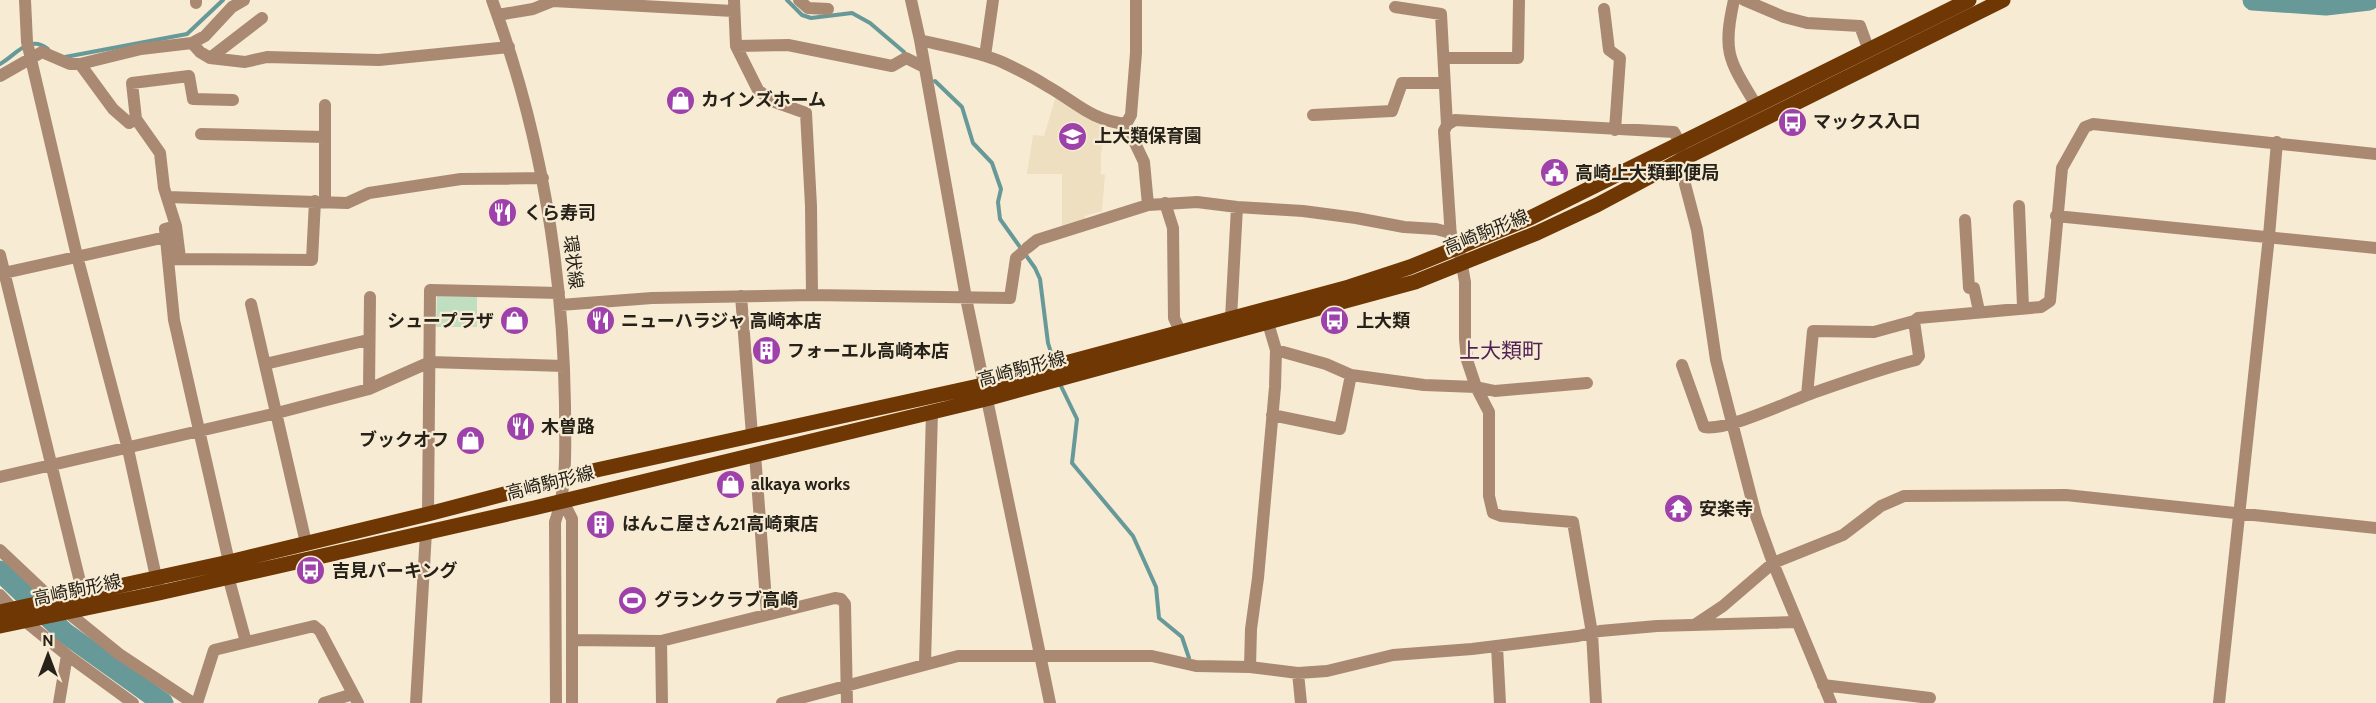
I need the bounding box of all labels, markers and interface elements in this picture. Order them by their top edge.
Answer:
shop icon: カインズホーム [664,84,696,116]
place label: カインズホーム [701,89,826,111]
bus stop icon: マックス入口 [1776,106,1808,138]
place label: マックス入口 [1813,111,1920,133]
school or university icon: 上大類保育園 [1057,120,1089,152]
place label: 上大類保育園 [1094,125,1202,147]
public building icon: 高崎上大類郵便局 [1538,157,1570,189]
place label: 高崎上大類郵便局 [1575,162,1719,184]
restaurant icon: くら寿司 [487,197,519,229]
place label: くら寿司 [524,202,596,224]
street label: 高崎駒形線 [1440,205,1532,259]
street label: 環状線 [559,234,587,290]
shop icon: シュープラザ [499,305,531,337]
restaurant icon: ニューハラジャ 高崎本店 [584,305,616,337]
bus stop icon: 上大類 [1319,305,1351,337]
place label: シュープラザ [387,310,494,332]
place label: ニューハラジャ 高崎本店 [621,310,821,332]
place label: 上大類 [1356,310,1410,332]
building icon: フォーエル高崎本店 [750,335,782,367]
district label: 上大類町 [1459,338,1543,363]
place label: フォーエル高崎本店 [787,340,949,362]
street label: 高崎駒形線 [976,347,1068,391]
restaurant icon: 木曽路 [504,411,536,443]
place label: 木曽路 [541,416,595,438]
shop icon: ブックオフ [454,424,486,456]
place label: ブックオフ [359,429,449,451]
street label: 高崎駒形線 [504,461,596,505]
shop icon: alkaya works [714,468,746,500]
place label: alkaya works [751,473,850,495]
temple icon: 安楽寺 [1662,493,1694,525]
place label: 安楽寺 [1699,498,1753,520]
building icon: はんこ屋さん21高崎東店 [585,508,617,540]
place label: はんこ屋さん21高崎東店 [622,513,818,535]
bus stop icon: 吉見パーキング [295,555,327,587]
place label: 吉見パーキング [332,560,457,582]
street label: 高崎駒形線 [31,570,123,610]
sports icon: グランクラブ高崎 [617,584,649,616]
place label: グランクラブ高崎 [654,589,798,611]
north arrow [18,625,78,685]
text: N [42,631,54,650]

